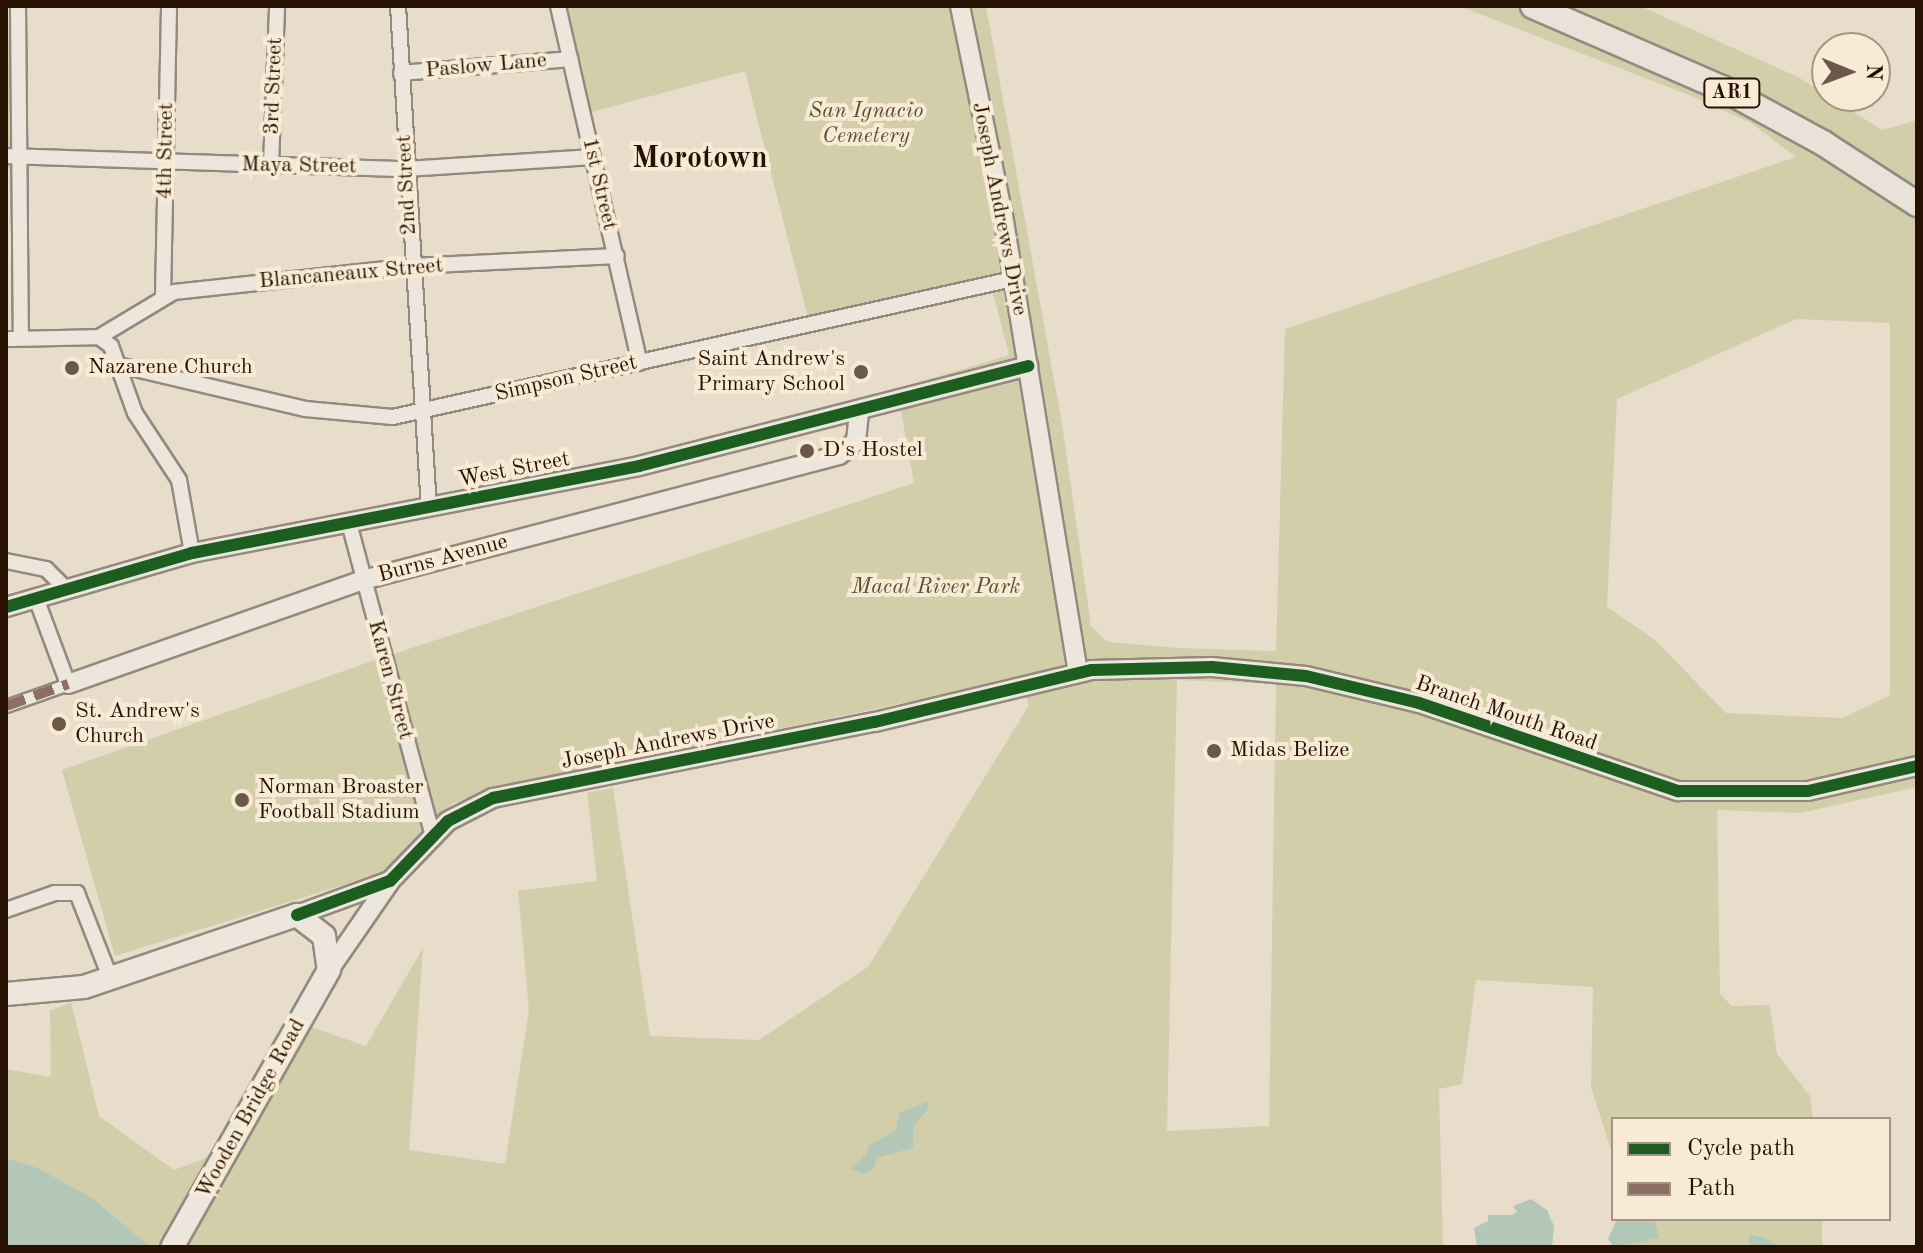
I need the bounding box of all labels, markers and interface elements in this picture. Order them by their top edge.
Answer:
north arrow [1811,32,1891,112]
street label: 3rd Street [259,37,289,135]
street label: Paslow Lane [424,48,548,84]
text: N [1862,64,1884,81]
road number: AR1 [1702,77,1762,109]
park label: San Ignacio Cemetery [809,98,923,150]
street label: Joseph Andrews Drive [965,100,1033,318]
street label: 4th Street [152,102,180,200]
street label: 2nd Street [391,134,423,236]
street label: 1st Street [576,135,622,233]
district label: Morotown [632,141,768,177]
street label: Maya Street [241,152,357,180]
street label: Blancaneaux Street [258,253,444,295]
place label: Saint Andrew's Primary School [697,346,845,398]
street label: Simpson Street [492,350,640,408]
place label: Nazarene Church [88,355,253,381]
marker: Nazarene Church [63,359,81,377]
marker: Saint Andrew's Primary School [852,363,870,381]
place label: D's Hostel [823,438,923,464]
marker: D's Hostel [798,442,816,460]
street label: West Street [456,446,572,494]
street label: Burns Avenue [375,529,511,589]
park label: Macal River Park [852,575,1020,601]
street label: Karen Street [361,617,419,743]
street label: Branch Mouth Road [1412,670,1600,758]
place label: St. Andrew's Church [75,698,200,750]
street label: Joseph Andrews Drive [559,708,777,776]
marker: St. Andrew's Church [50,715,68,733]
place label: Midas Belize [1230,738,1349,764]
marker: Midas Belize [1205,742,1223,760]
place label: Norman Broaster Football Stadium [258,774,424,826]
marker: Norman Broaster Football Stadium [233,791,251,809]
street label: Wooden Bridge Road [191,1014,311,1204]
legend [1611,1117,1891,1221]
text: Cycle path [1687,1137,1795,1161]
text: Path [1687,1177,1736,1201]

